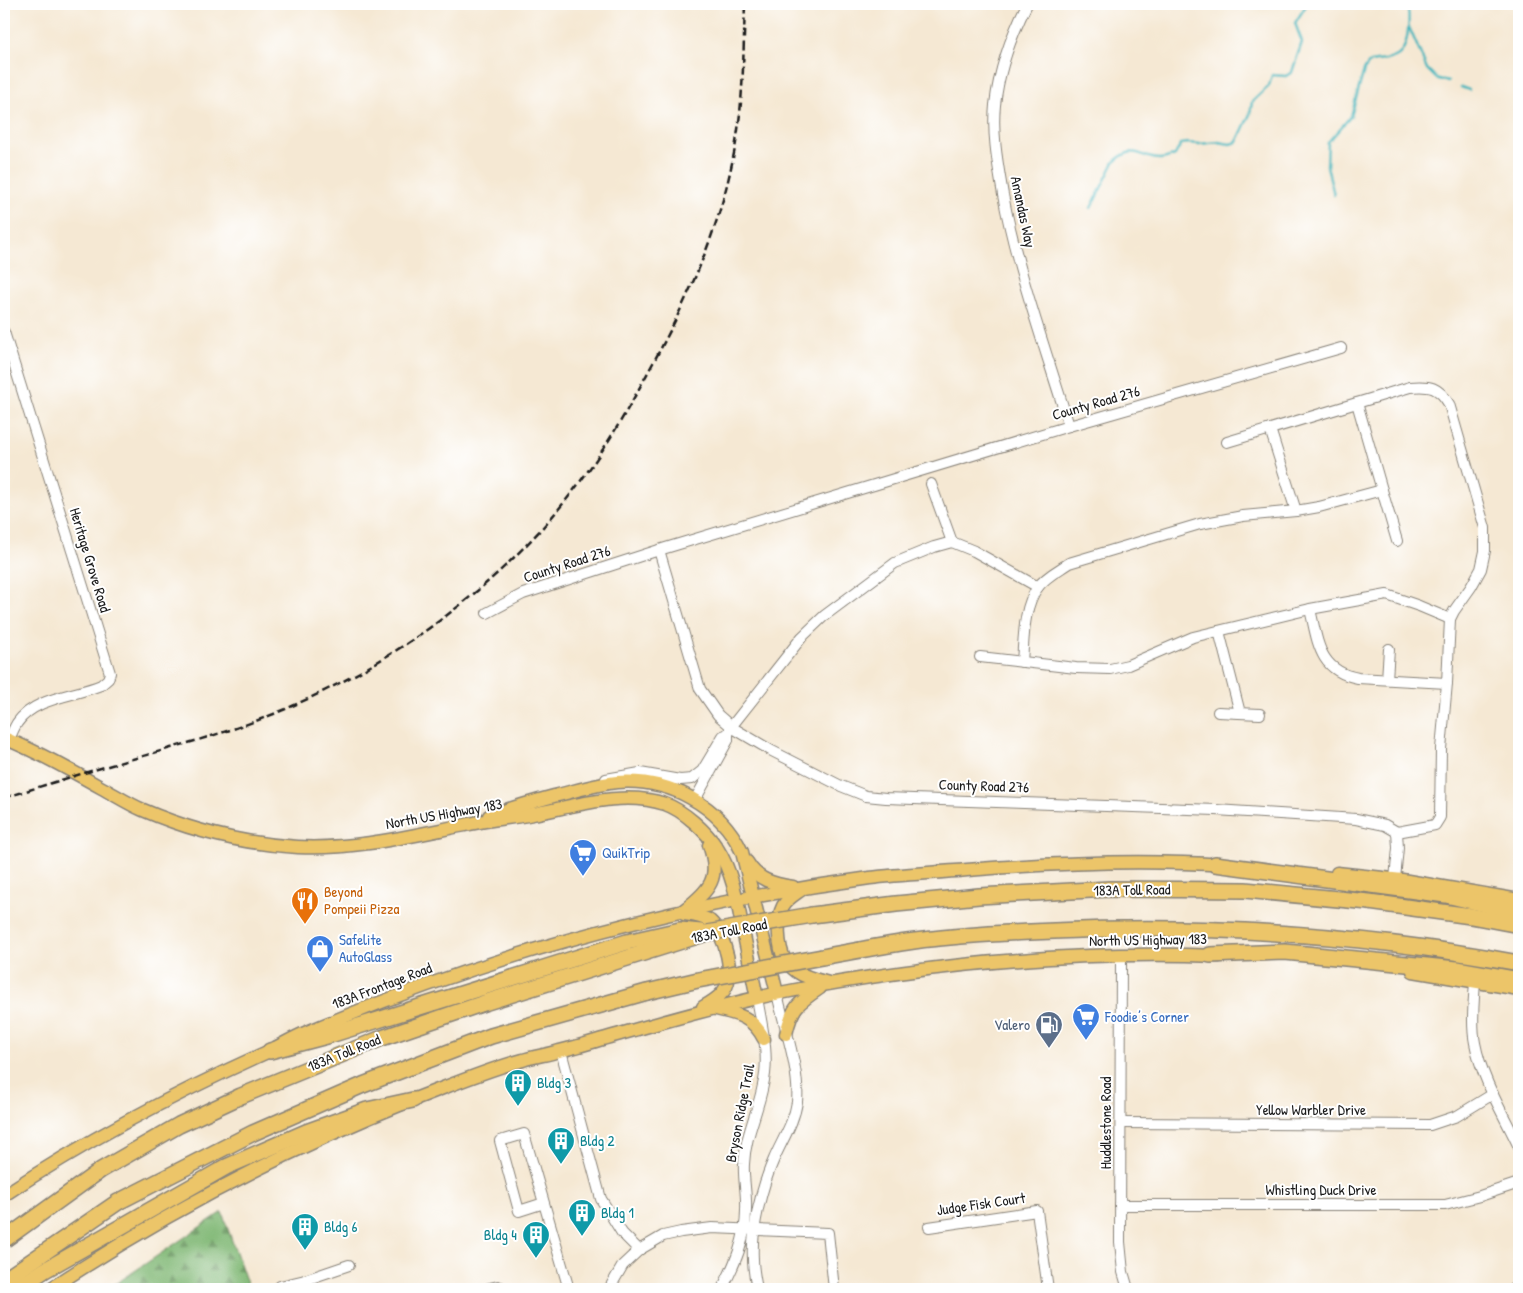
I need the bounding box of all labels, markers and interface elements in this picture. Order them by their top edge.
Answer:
street label: Amandas Way [1006,174,1041,250]
street label: County Road 276 [1049,380,1142,425]
street label: Heritage Grove Road [65,505,116,615]
street label: County Road 276 [521,540,613,587]
street label: County Road 276 [938,773,1030,798]
street label: North US Highway 183 [384,793,504,834]
supermarket icon: QuikTrip [568,838,598,877]
place label: QuikTrip [602,842,651,863]
street label: 183A Toll Road [1093,878,1171,901]
place label: Beyond Pompeii Pizza [324,881,399,919]
restaurant icon: Beyond Pompeii Pizza [290,886,320,925]
street label: 183A Toll Road [689,913,769,948]
street label: North US Highway 183 [1089,928,1207,951]
place label: Safelite AutoGlass [339,929,392,967]
shop icon: Safelite AutoGlass [305,934,335,973]
street label: 183A Frontage Road [329,957,435,1014]
supermarket icon: Foodie’s Corner [1071,1002,1101,1041]
place label: Foodie’s Corner [1104,1006,1189,1027]
fuel station icon: Valero [1034,1010,1064,1049]
place label: Valero [994,1014,1030,1035]
street label: 183A Toll Road [304,1028,384,1077]
street label: Bryson Ridge Trail [720,1062,759,1164]
building icon: Bldg 3 [503,1068,533,1107]
place label: Bldg 3 [537,1072,572,1093]
street label: Huddlestone Road [1095,1077,1116,1169]
street label: Yellow Warbler Drive [1256,1099,1366,1120]
building icon: Bldg 2 [546,1126,576,1165]
place label: Bldg 2 [580,1130,615,1151]
street label: Whistling Duck Drive [1266,1179,1376,1200]
street label: Judge Fisk Court [935,1187,1027,1220]
building icon: Bldg 1 [567,1198,597,1237]
place label: Bldg 1 [601,1202,634,1223]
building icon: Bldg 6 [290,1212,320,1251]
place label: Bldg 6 [324,1216,358,1237]
building icon: Bldg 4 [521,1220,551,1259]
place label: Bldg 4 [484,1224,517,1245]

